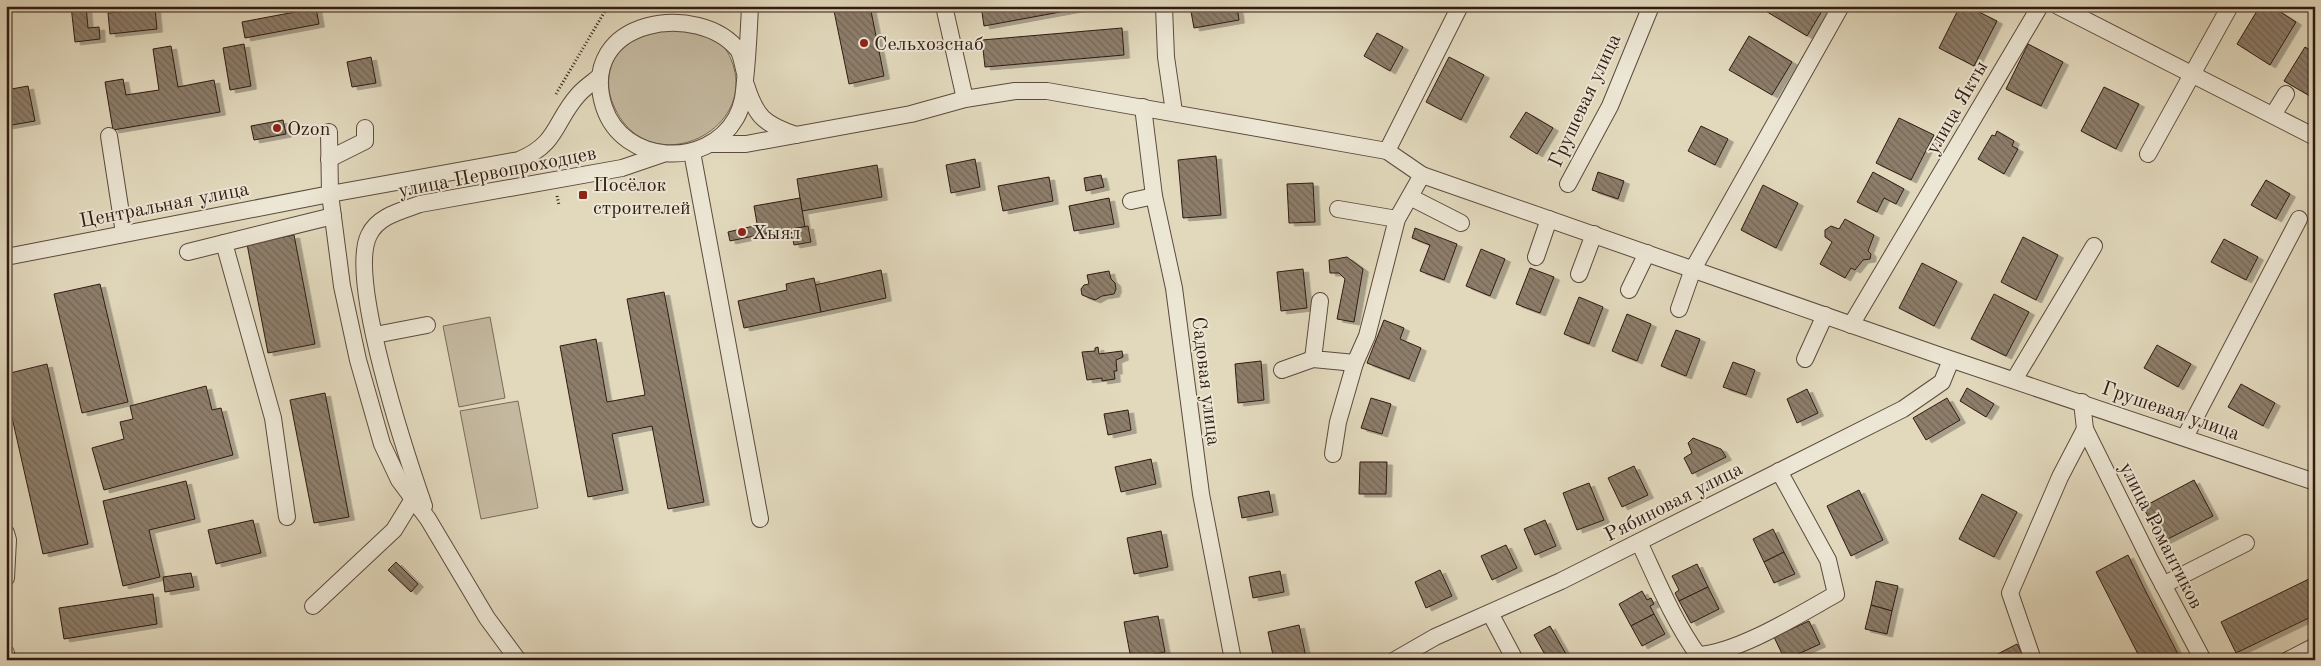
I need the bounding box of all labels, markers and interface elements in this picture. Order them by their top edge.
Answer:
street label: Грушевая улица [1546,31,1625,171]
place label: Сельхозснаб [874,35,984,55]
marker: Сельхозснаб [858,37,870,49]
street label: улица Якты [1923,58,1993,158]
place label: Ozon [287,120,331,140]
marker: Ozon [271,122,283,134]
street label: улица Первопроходцев [397,144,598,202]
place label: Посёлок строителей [593,176,691,219]
street label: Центральная улица [78,180,251,232]
marker: Посёлок строителей [577,189,589,201]
place label: Хыял [752,224,801,244]
marker: Хыял [736,226,748,238]
street label: Садовая улица [1187,316,1223,447]
street label: Грушевая улица [2099,379,2242,445]
street label: Рябиновая улица [1602,459,1746,546]
street label: улица Романтиков [2115,460,2206,612]

